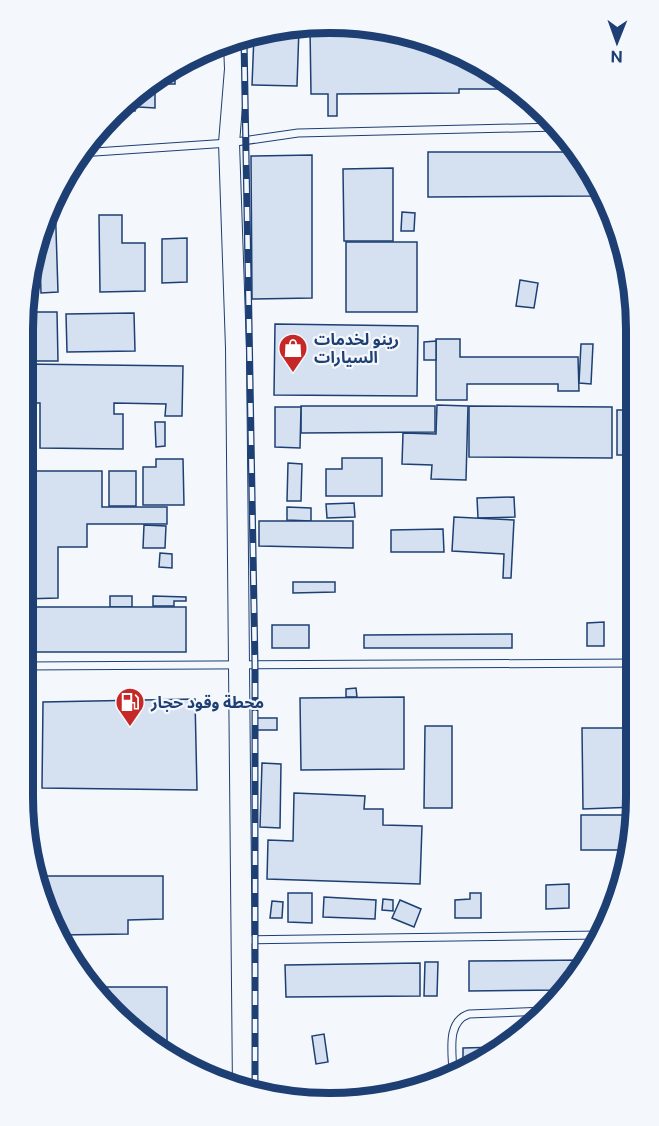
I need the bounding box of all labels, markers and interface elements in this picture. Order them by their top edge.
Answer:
north arrow [587,12,647,72]
text: N [610,47,623,66]
place label: رينو لخدمات السيارات [314,330,399,367]
shop icon: رينو لخدمات السيارات [277,332,309,374]
fuel station icon: محطة وقود حجار [114,686,146,728]
place label: محطة وقود حجار [150,693,264,712]

